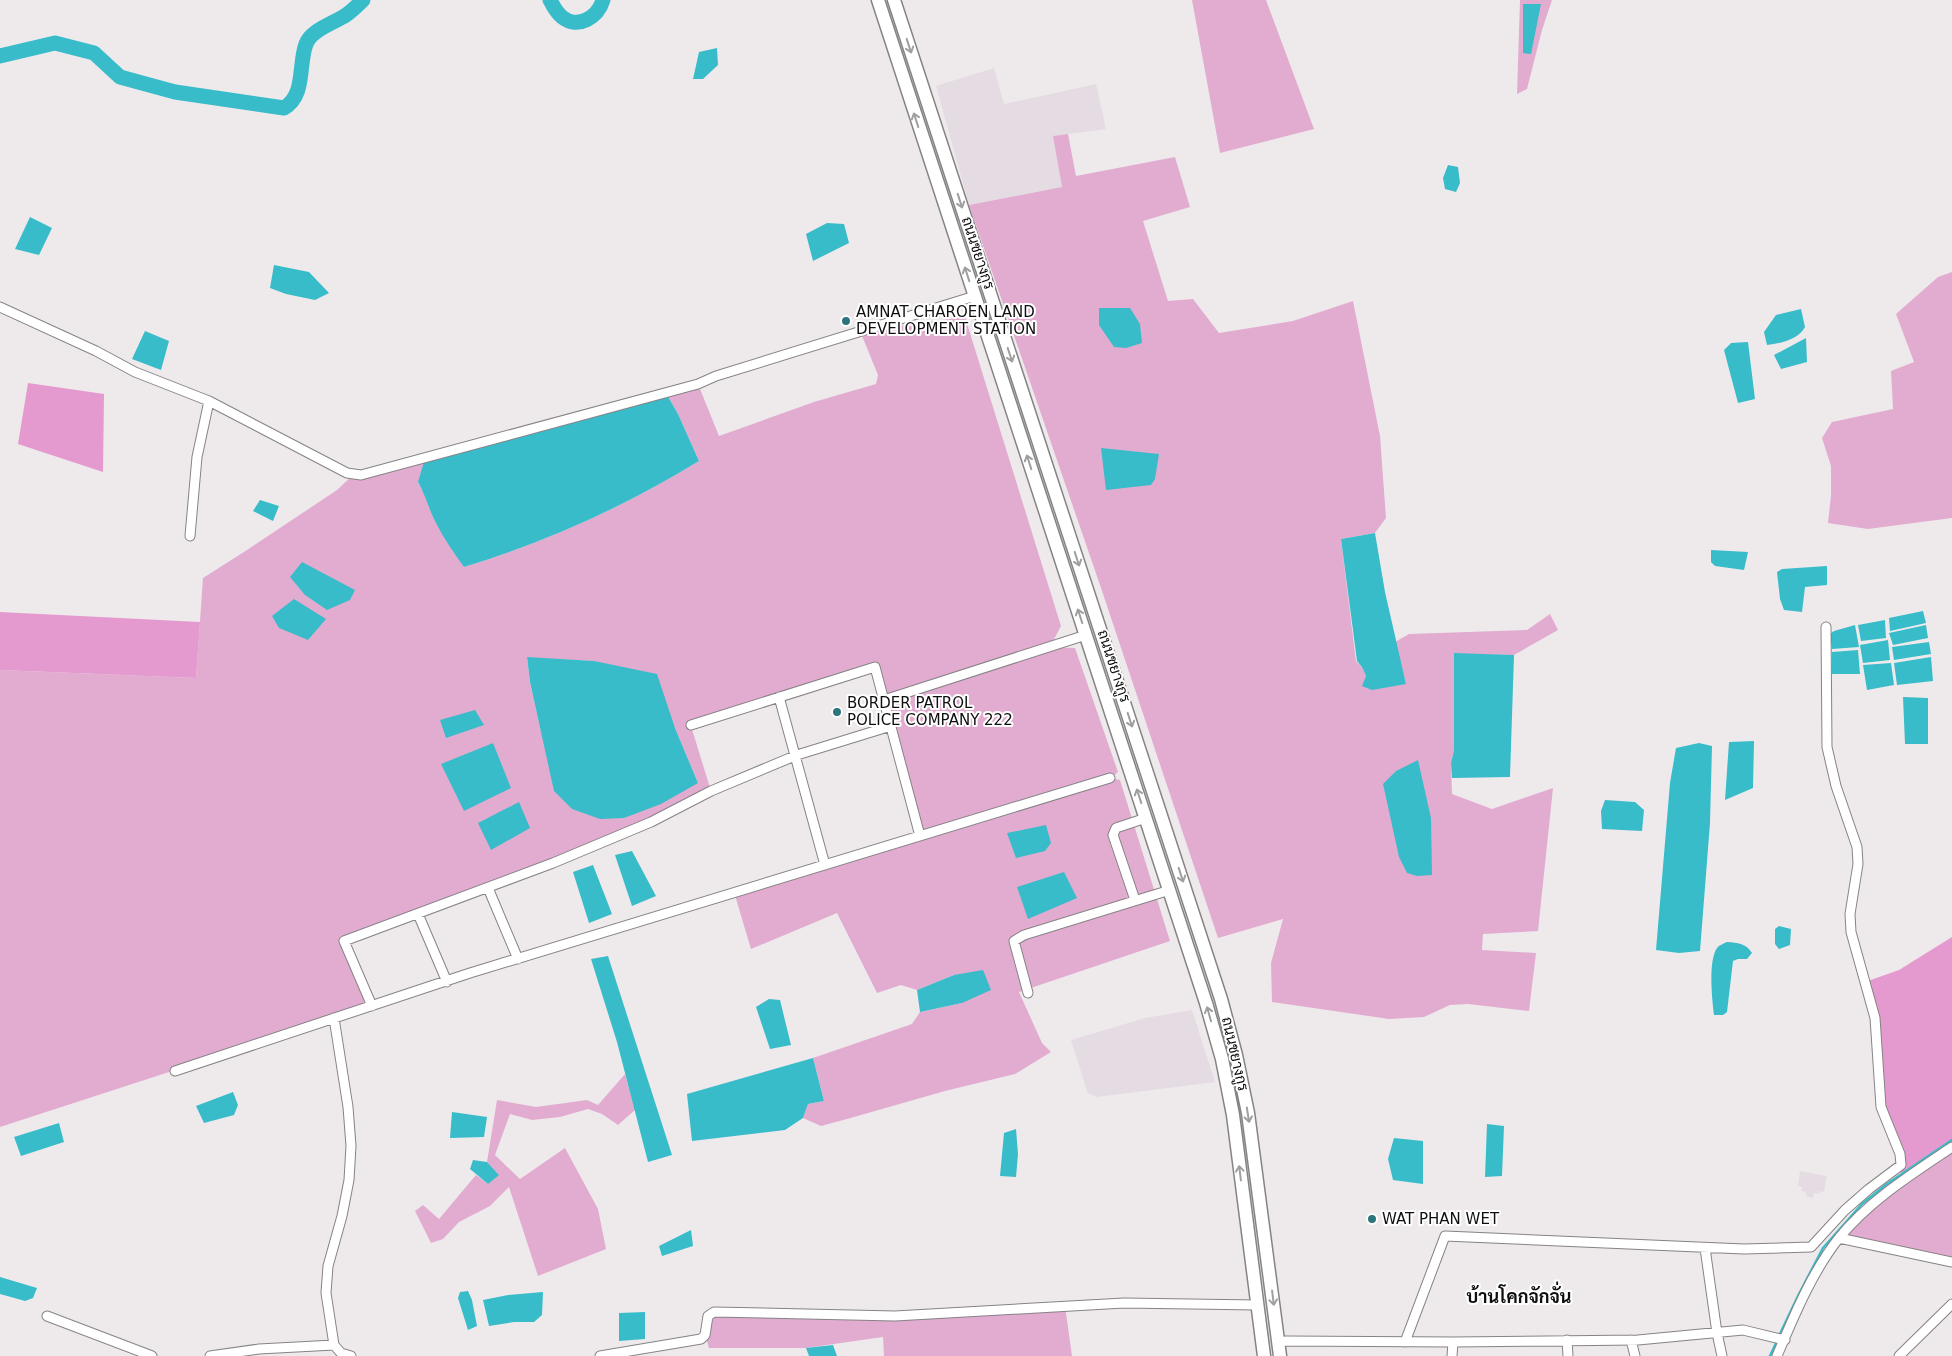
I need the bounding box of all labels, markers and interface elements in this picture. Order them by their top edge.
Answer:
one-way arrow [905,38,914,54]
one-way arrow [911,112,921,128]
one-way arrow [955,192,965,208]
street label: ถนนชยางกูร [957,214,998,292]
one-way arrow [962,266,972,282]
place label: AMNAT CHAROEN LAND DEVELOPMENT STATION [856,303,1036,338]
marker: AMNAT CHAROEN LAND DEVELOPMENT STATION [840,315,852,327]
one-way arrow [1006,347,1016,363]
one-way arrow [1024,454,1033,470]
one-way arrow [1073,550,1083,566]
one-way arrow [1074,608,1084,624]
street label: ถนนชยางกูร [1093,627,1134,705]
place label: BORDER PATROL POLICE COMPANY 222 [847,694,1013,729]
marker: BORDER PATROL POLICE COMPANY 222 [831,706,843,718]
one-way arrow [1126,712,1136,728]
one-way arrow [1134,788,1144,804]
one-way arrow [1177,866,1186,882]
one-way arrow [1204,1006,1214,1022]
street label: ถนนชยางกูร [1217,1015,1252,1093]
one-way arrow [1244,1107,1254,1123]
one-way arrow [1235,1166,1245,1182]
place label: WAT PHAN WET [1382,1210,1500,1228]
marker: WAT PHAN WET [1366,1213,1378,1225]
district label: บ้านโคกจักจั่น [1467,1281,1571,1307]
one-way arrow [1268,1289,1278,1305]

